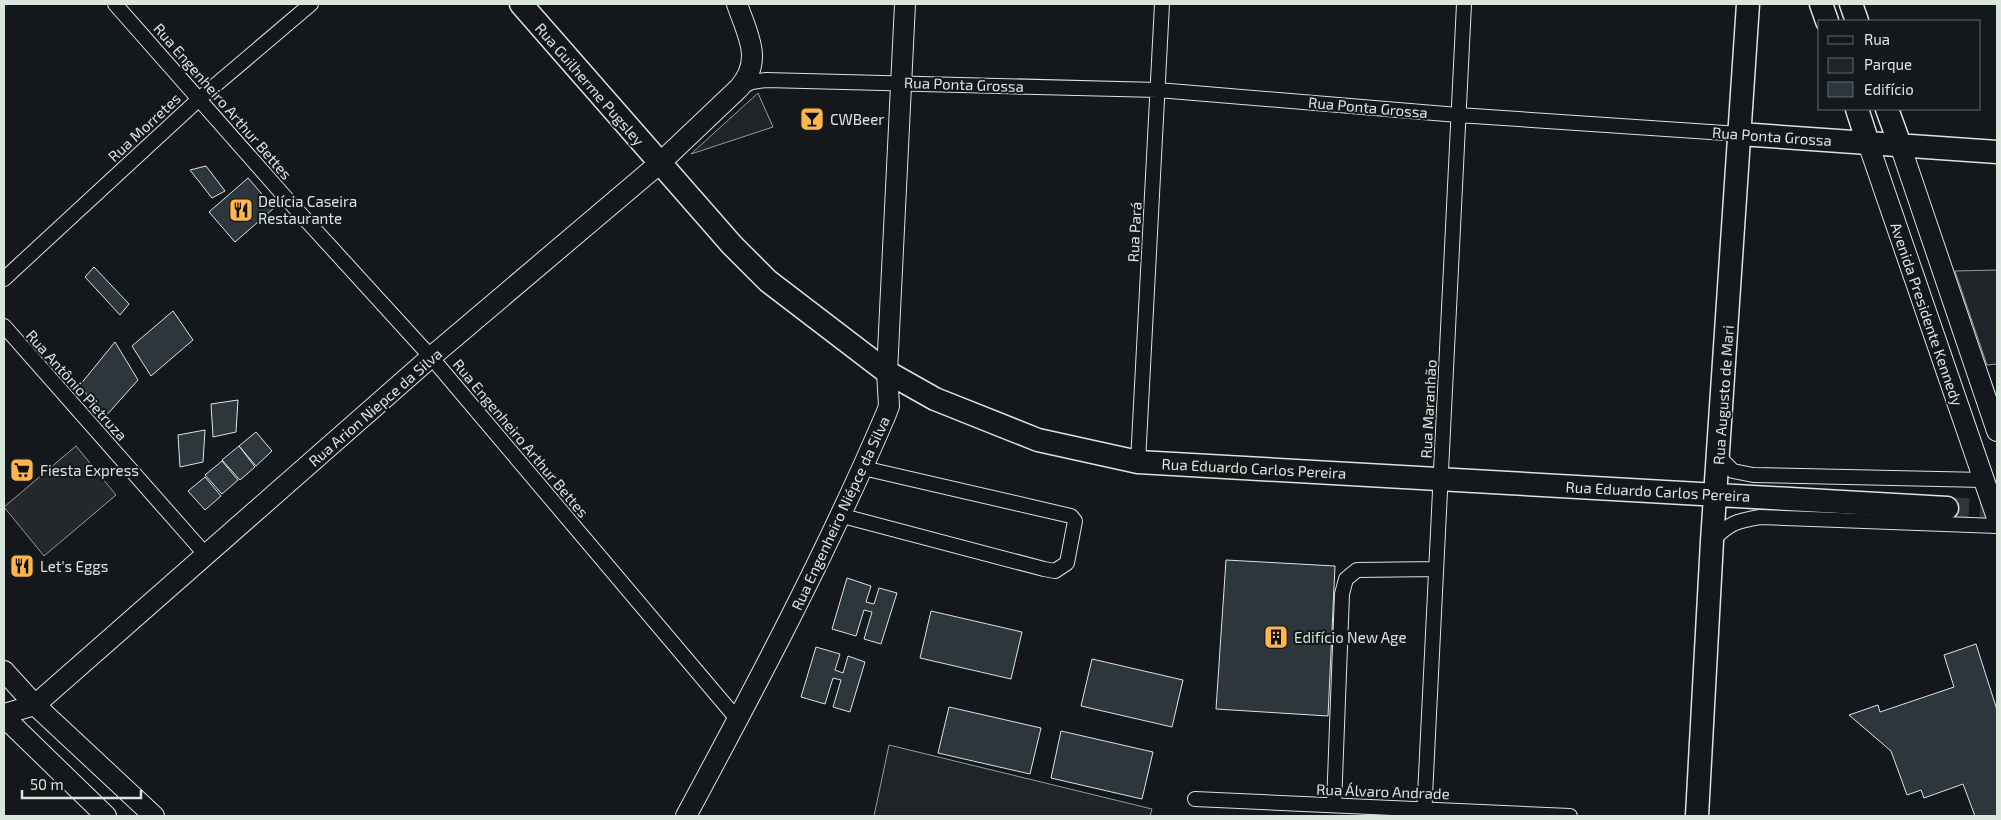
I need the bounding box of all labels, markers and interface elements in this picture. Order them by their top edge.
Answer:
street label: Rua Engenheiro Arthur Bettes [150,19,296,183]
street label: Rua Guilherme Pugsley [532,19,648,149]
legend [1818,20,1981,110]
text: Rua [1864,30,1890,48]
text: Parque [1864,55,1912,73]
street label: Rua Ponta Grossa [904,73,1024,95]
text: Edifício [1864,80,1914,98]
street label: Rua Morretes [104,89,184,165]
street label: Rua Ponta Grossa [1307,93,1429,121]
bar icon: CWBeer [799,106,825,132]
place label: CWBeer [830,110,884,128]
street label: Rua Ponta Grossa [1712,123,1832,149]
place label: Delícia Caseira Restaurante [258,192,357,227]
restaurant icon: Delícia Caseira Restaurante [228,197,254,223]
street label: Rua Pará [1123,201,1145,263]
street label: Avenida Presidente Kennedy [1887,220,1967,408]
street label: Rua Augusto de Mari [1709,324,1737,466]
street label: Rua Antônio Pietruza [23,326,131,444]
street label: Rua Arion Niepce da Silva [305,344,445,470]
street label: Rua Engenheiro Arthur Bettes [449,355,593,521]
street label: Rua Maranhão [1416,359,1440,459]
street label: Rua Engenheiro Niépce da Silva [787,413,893,613]
street label: Rua Eduardo Carlos Pereira [1161,454,1347,482]
supermarket icon: Fiesta Express [9,457,35,483]
place label: Fiesta Express [40,461,139,479]
street label: Rua Eduardo Carlos Pereira [1565,477,1751,505]
restaurant icon: Let's Eggs [9,553,35,579]
place label: Let's Eggs [40,557,108,575]
building icon: Edifício New Age [1263,624,1289,650]
place label: Edifício New Age [1294,628,1406,646]
scale bar [22,768,141,800]
text: 50 m [30,775,64,793]
street label: Rua Álvaro Andrade [1316,780,1450,802]

